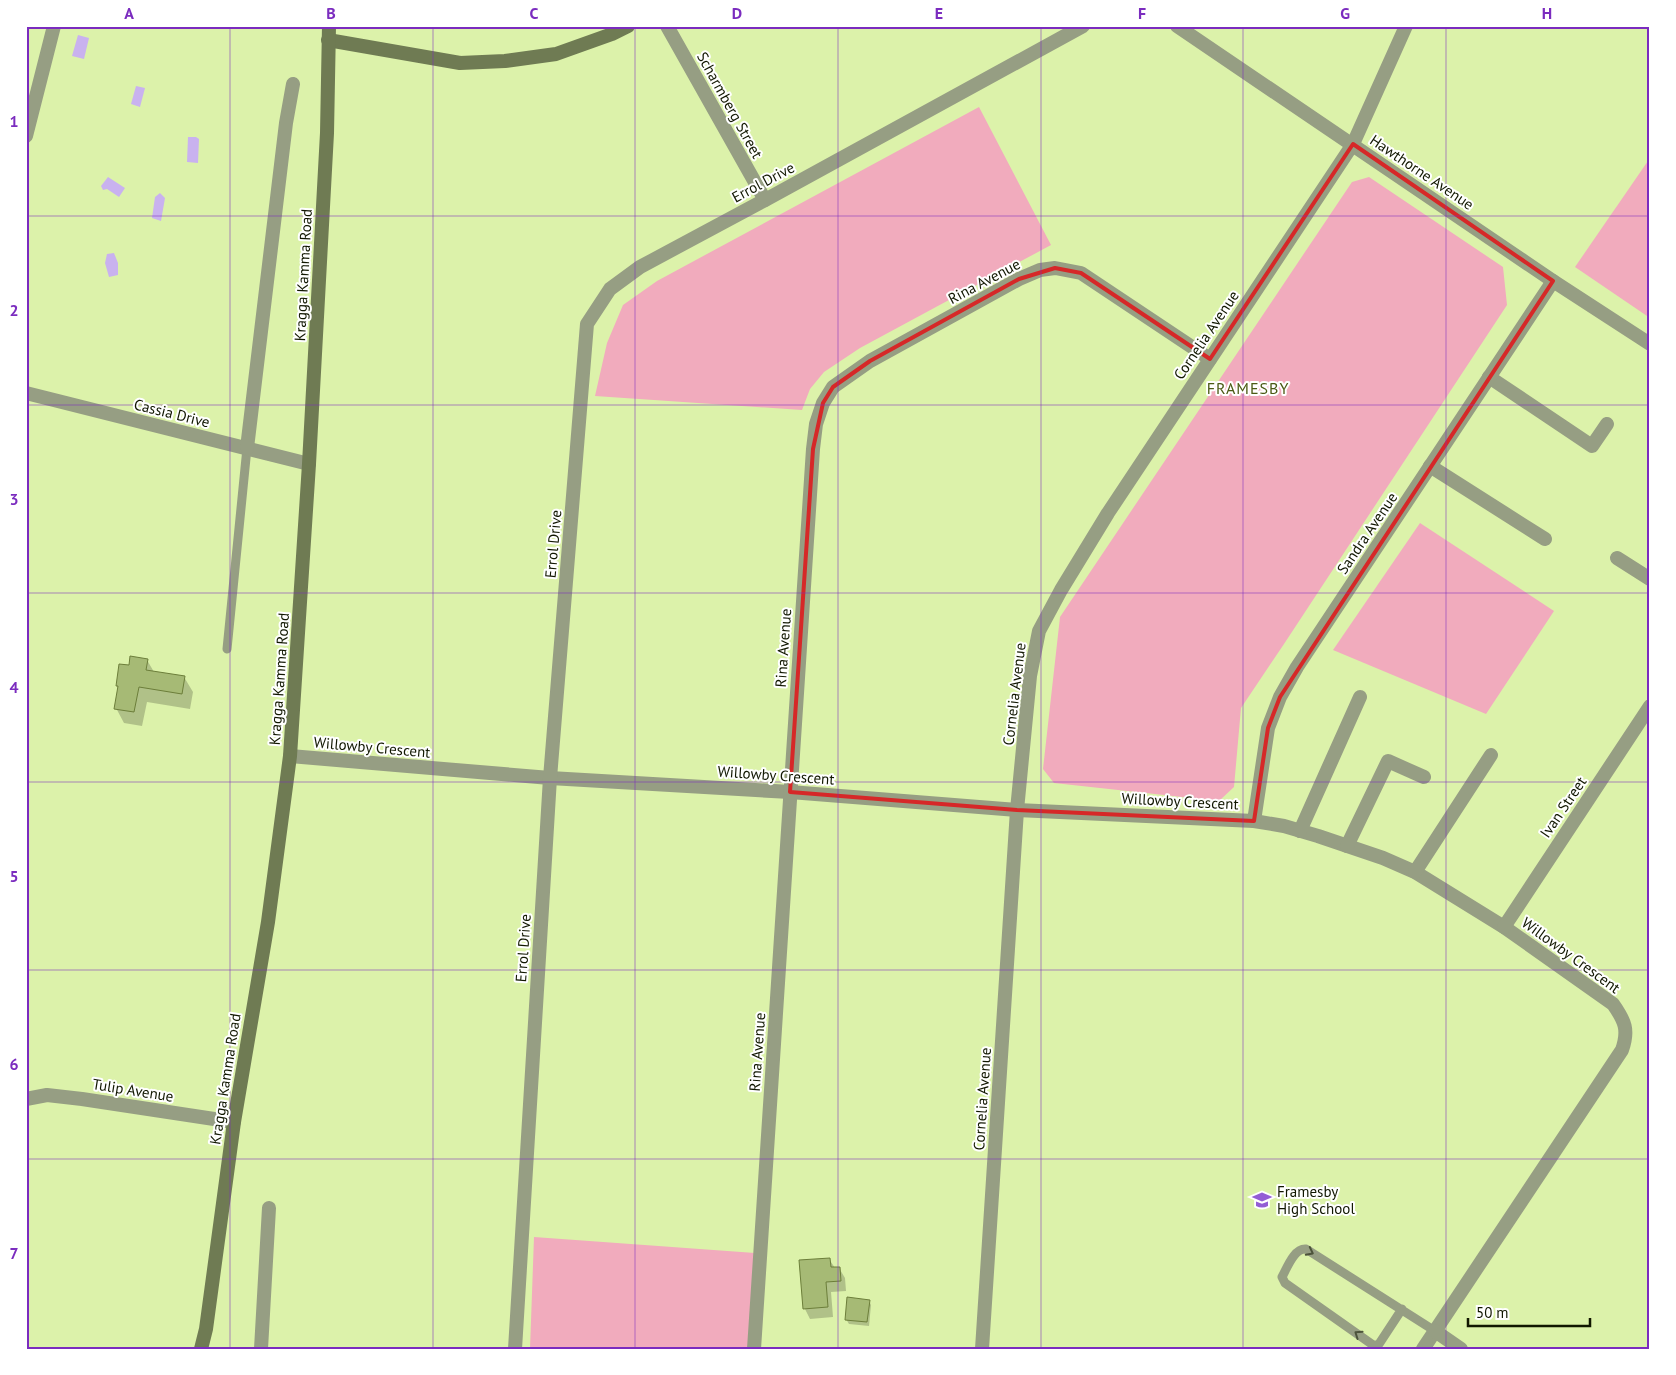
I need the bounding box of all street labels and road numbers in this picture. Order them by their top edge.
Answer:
street label: Scharmberg Street [693,48,767,162]
street label: Hawthorne Avenue [1366,130,1478,214]
street label: Errol Drive [728,158,798,206]
street label: Kragga Kamma Road [290,208,316,342]
street label: Rina Avenue [945,254,1023,308]
street label: Cornelia Avenue [1169,287,1243,383]
street label: Cassia Drive [132,394,212,432]
street label: Sandra Avenue [1333,488,1401,578]
street label: Errol Drive [541,509,565,579]
street label: Rina Avenue [771,608,795,688]
street label: Kragga Kamma Road [265,612,293,746]
street label: Cornelia Avenue [998,642,1030,746]
street label: Willowby Crescent [313,732,431,762]
street label: Willowby Crescent [717,761,835,789]
street label: Ivan Street [1536,773,1590,841]
street label: Willowby Crescent [1121,788,1239,814]
street label: Errol Drive [511,913,535,983]
street label: Willowby Crescent [1518,913,1624,997]
street label: Kragga Kamma Road [205,1012,245,1146]
street label: Rina Avenue [745,1012,769,1092]
street label: Cornelia Avenue [969,1047,995,1151]
street label: Tulip Avenue [91,1074,175,1106]

